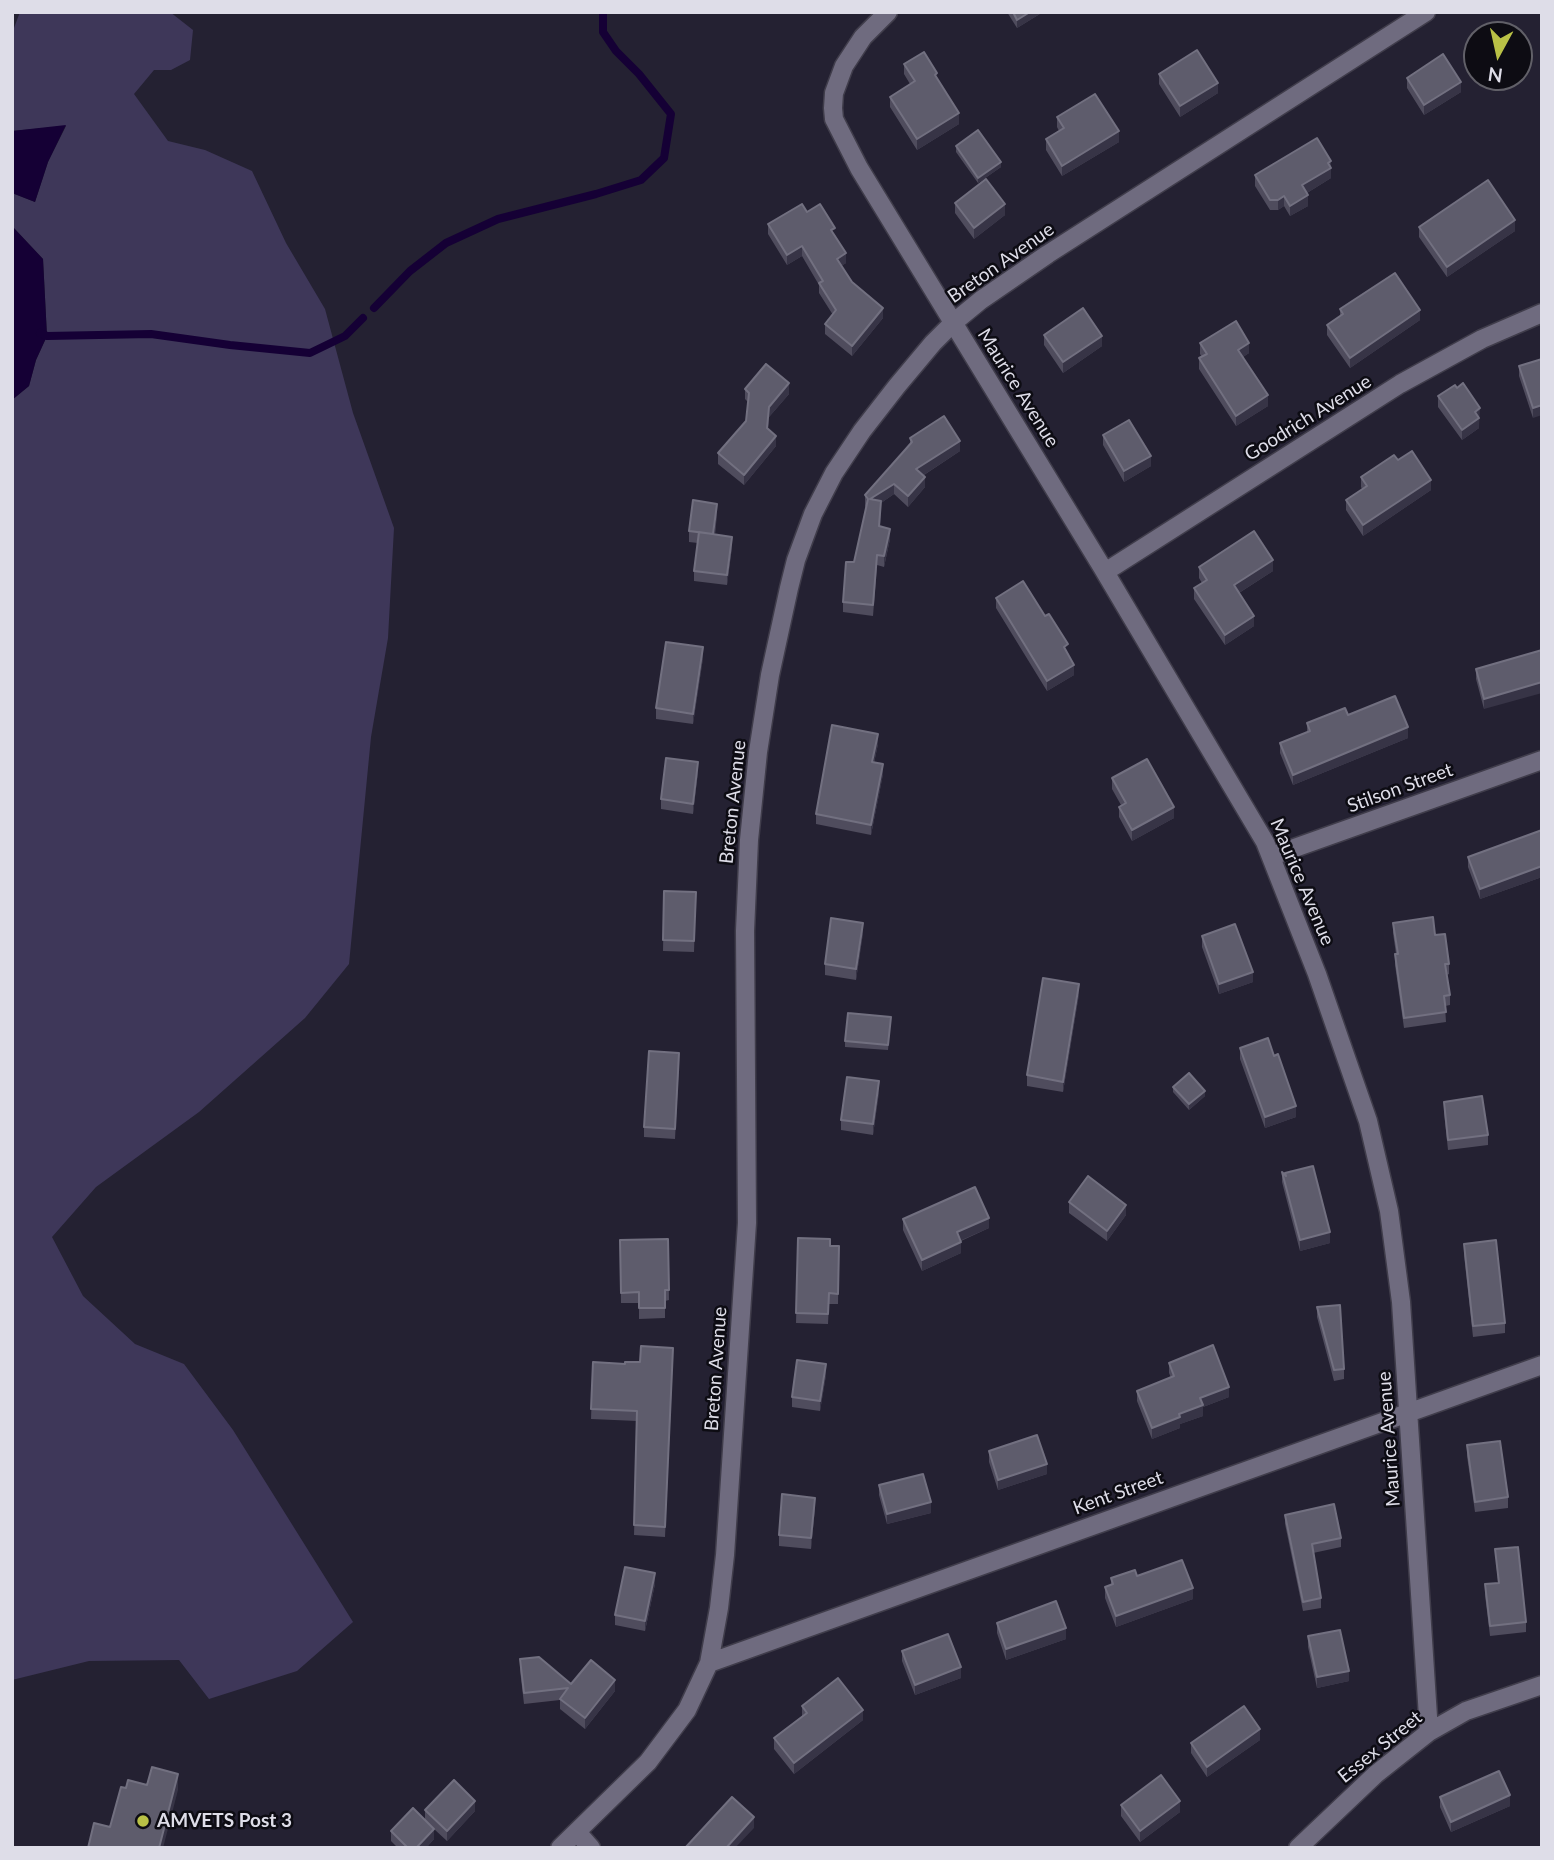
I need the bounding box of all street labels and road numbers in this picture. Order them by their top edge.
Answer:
street label: Breton Avenue [943,218,1059,308]
street label: Maurice Avenue [972,324,1064,452]
street label: Goodrich Avenue [1241,370,1375,466]
street label: Breton Avenue [715,739,751,865]
street label: Stilson Street [1344,758,1456,818]
street label: Maurice Avenue [1265,815,1339,949]
street label: Breton Avenue [700,1306,732,1432]
street label: Maurice Avenue [1373,1371,1405,1507]
street label: Kent Street [1070,1466,1166,1520]
street label: Essex Street [1333,1706,1427,1788]

